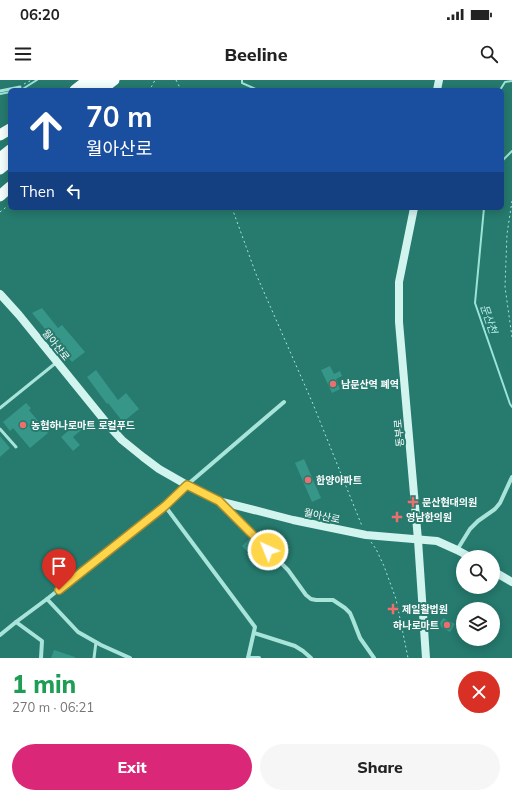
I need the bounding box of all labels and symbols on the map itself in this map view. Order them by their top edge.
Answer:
water label: 문산천 [477,302,501,337]
street label: 월아산로 [39,327,73,363]
place label: 남문산역 폐역 [341,378,399,391]
marker: 남문산역 폐역 [328,379,338,389]
place label: 농협하나로마트 로컬푸드 [31,419,135,432]
street label: 동부로 [391,419,407,447]
marker: 농협하나로마트 로컬푸드 [18,420,28,430]
place label: 한양아파트 [316,474,362,487]
marker: 한양아파트 [303,475,313,485]
marker: 문산현대의원 [407,496,419,508]
place label: 문산현대의원 [422,496,477,509]
street label: 월아산로 [303,506,341,526]
marker: 영남한의원 [391,511,403,523]
place label: 영남한의원 [406,511,452,524]
position arrow [247,529,289,571]
pin [42,549,76,590]
marker: 제일활법원 [387,603,399,615]
place label: 제일활법원 [402,603,448,616]
place label: 하나로마트 [393,619,439,632]
marker: 하나로마트 [442,620,452,630]

